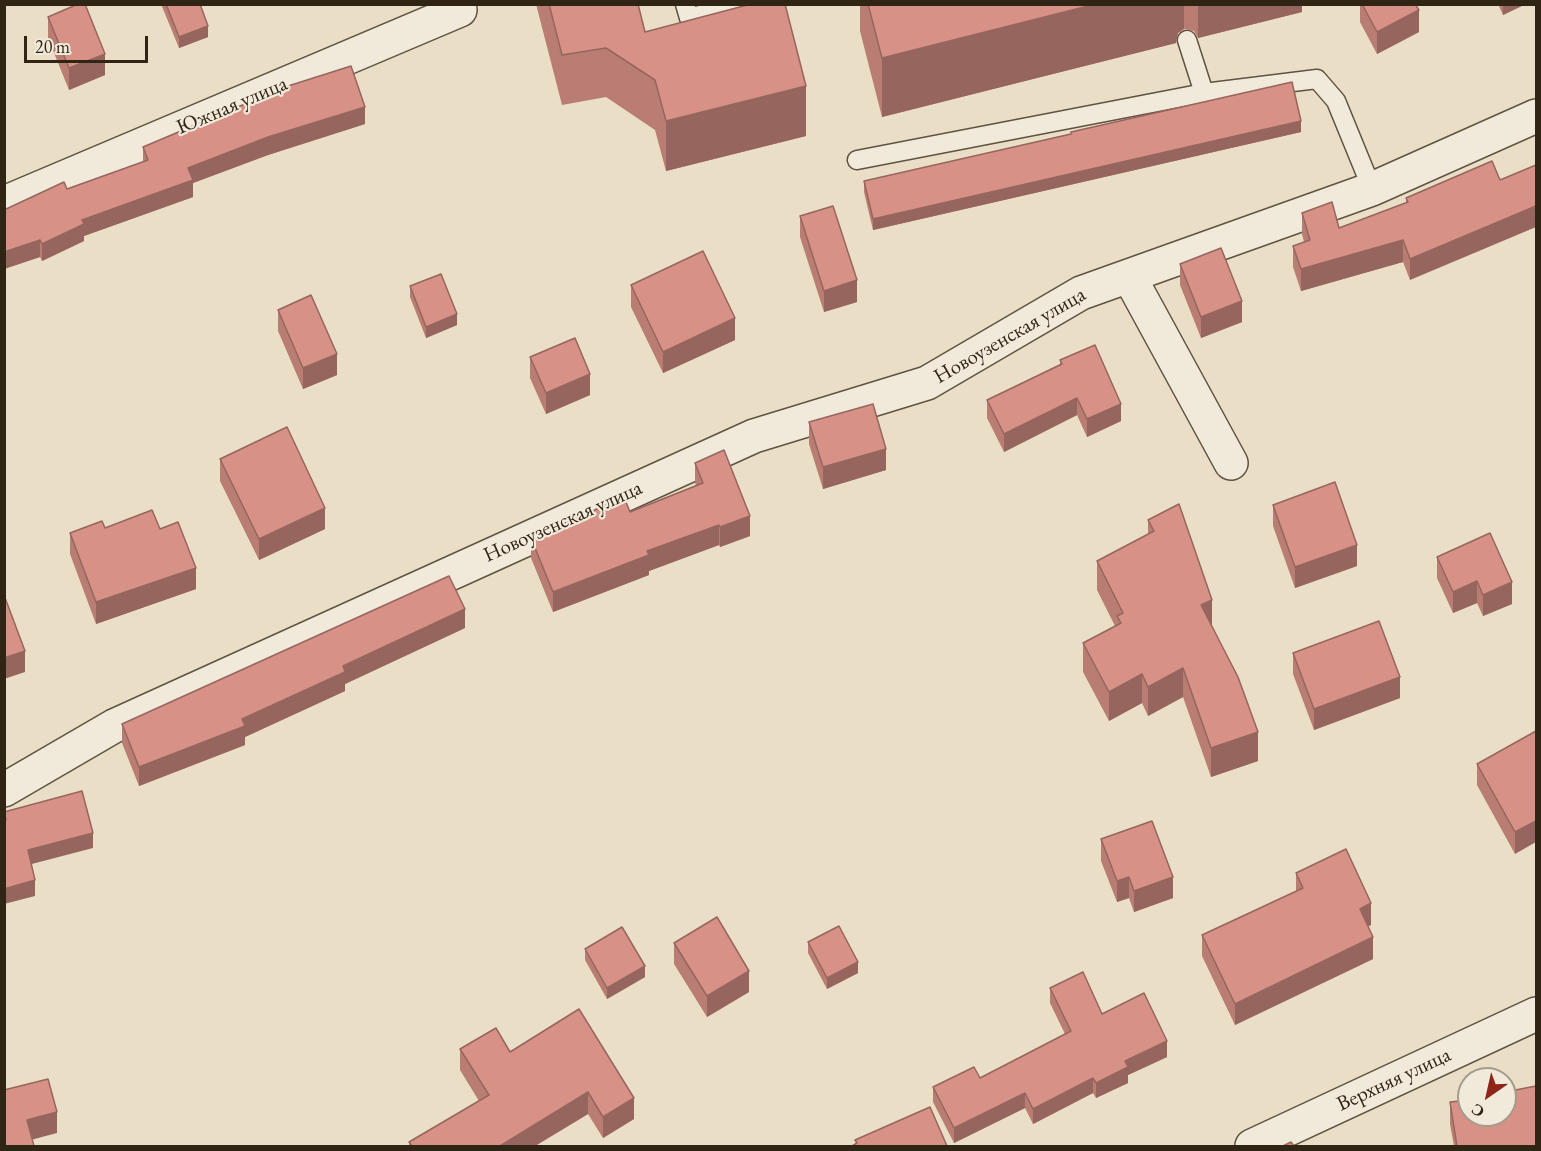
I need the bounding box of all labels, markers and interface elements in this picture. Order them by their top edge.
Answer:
scale bar [27,24,152,62]
text: 20 m [35,35,70,58]
street label: Южная улица [173,71,291,141]
street label: Новоузенская улица [930,282,1090,390]
street label: Новоузенская улица [480,476,646,568]
street label: Верхняя улица [1333,1043,1455,1117]
north arrow [1457,1067,1517,1127]
text: С [1467,1099,1488,1123]

